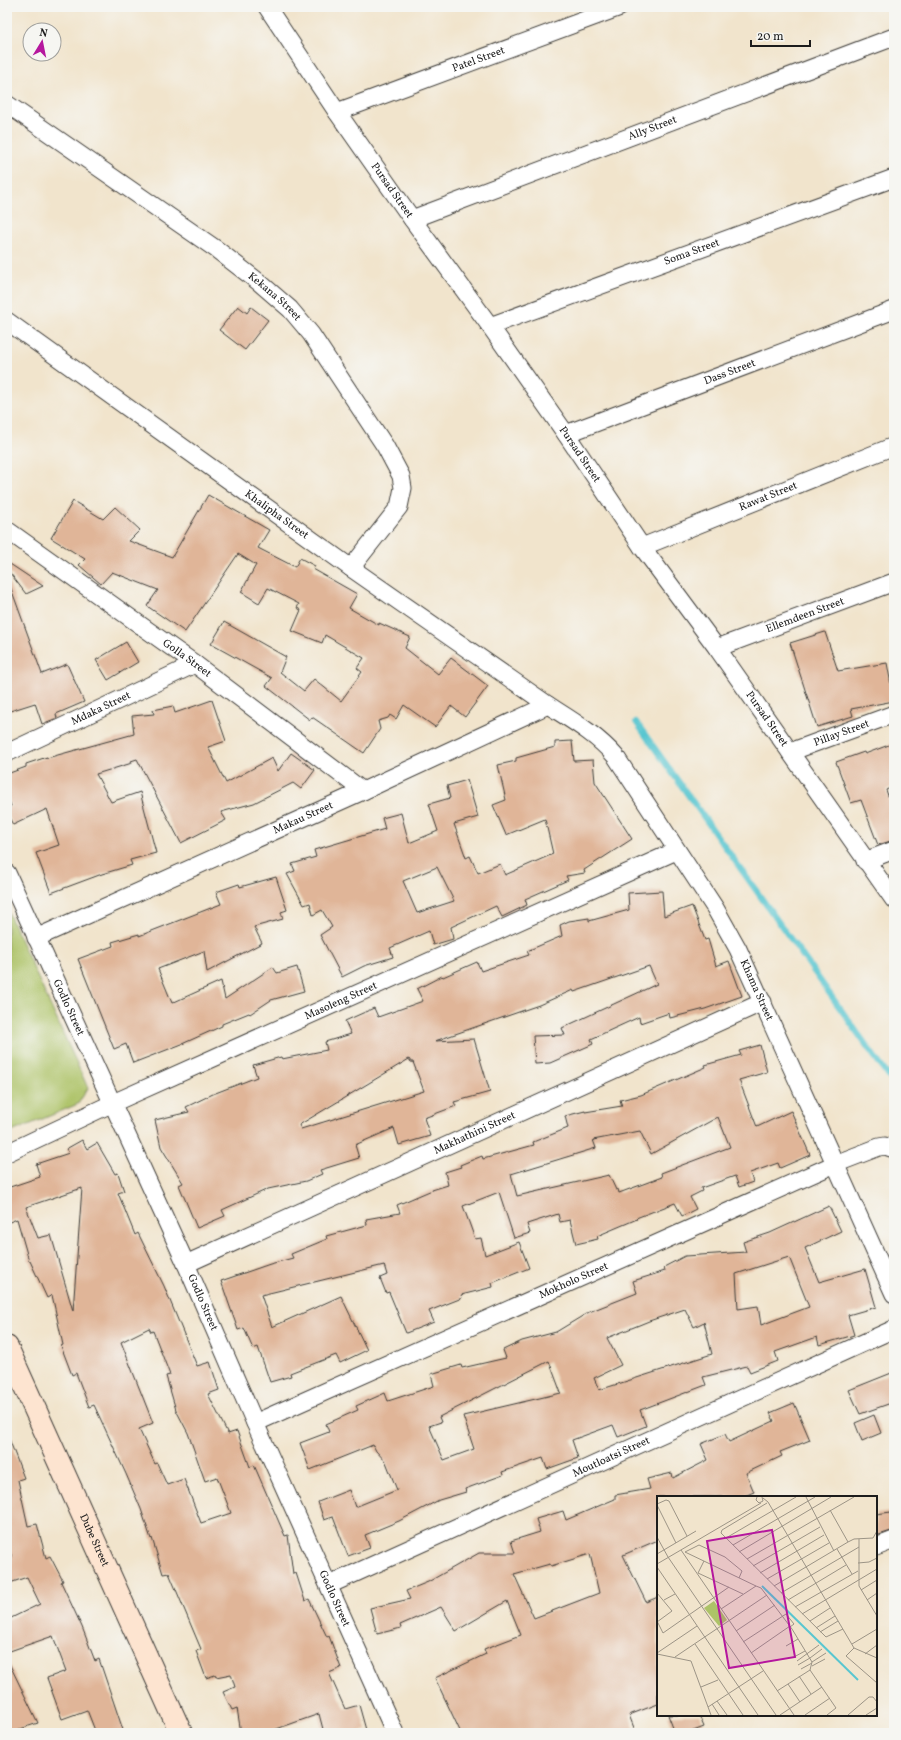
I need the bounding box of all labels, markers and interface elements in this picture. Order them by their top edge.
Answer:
north arrow [22,22,62,62]
scale bar [751,22,810,48]
text: N [38,26,49,42]
text: 20 m [757,29,784,45]
street label: Patel Street [450,43,507,76]
street label: Ally Street [626,112,679,144]
street label: Pursad Street [367,160,417,221]
street label: Soma Street [662,235,722,269]
street label: Kekana Street [245,269,305,324]
street label: Dass Street [702,356,758,389]
street label: Pursad Street [555,423,604,486]
street label: Rawat Street [737,478,800,515]
street label: Khalipha Street [242,487,312,543]
street label: Ellemdeen Street [764,594,846,637]
street label: Golla Street [159,636,214,681]
street label: Mdaka Street [69,688,133,729]
street label: Pursad Street [742,688,792,750]
street label: Pillay Street [812,716,872,750]
street label: Makau Street [271,798,336,838]
street label: Khama Street [736,957,777,1023]
street label: Godlo Street [49,977,88,1038]
street label: Masoleng Street [302,978,380,1024]
street label: Makhathini Street [431,1108,518,1158]
street label: Mokholo Street [537,1259,611,1303]
street label: Godlo Street [184,1272,222,1333]
street label: Moutloatsi Street [570,1433,653,1481]
inset map [657,1496,877,1716]
street label: Dube Street [76,1511,113,1569]
street label: Godlo Street [315,1568,354,1629]

